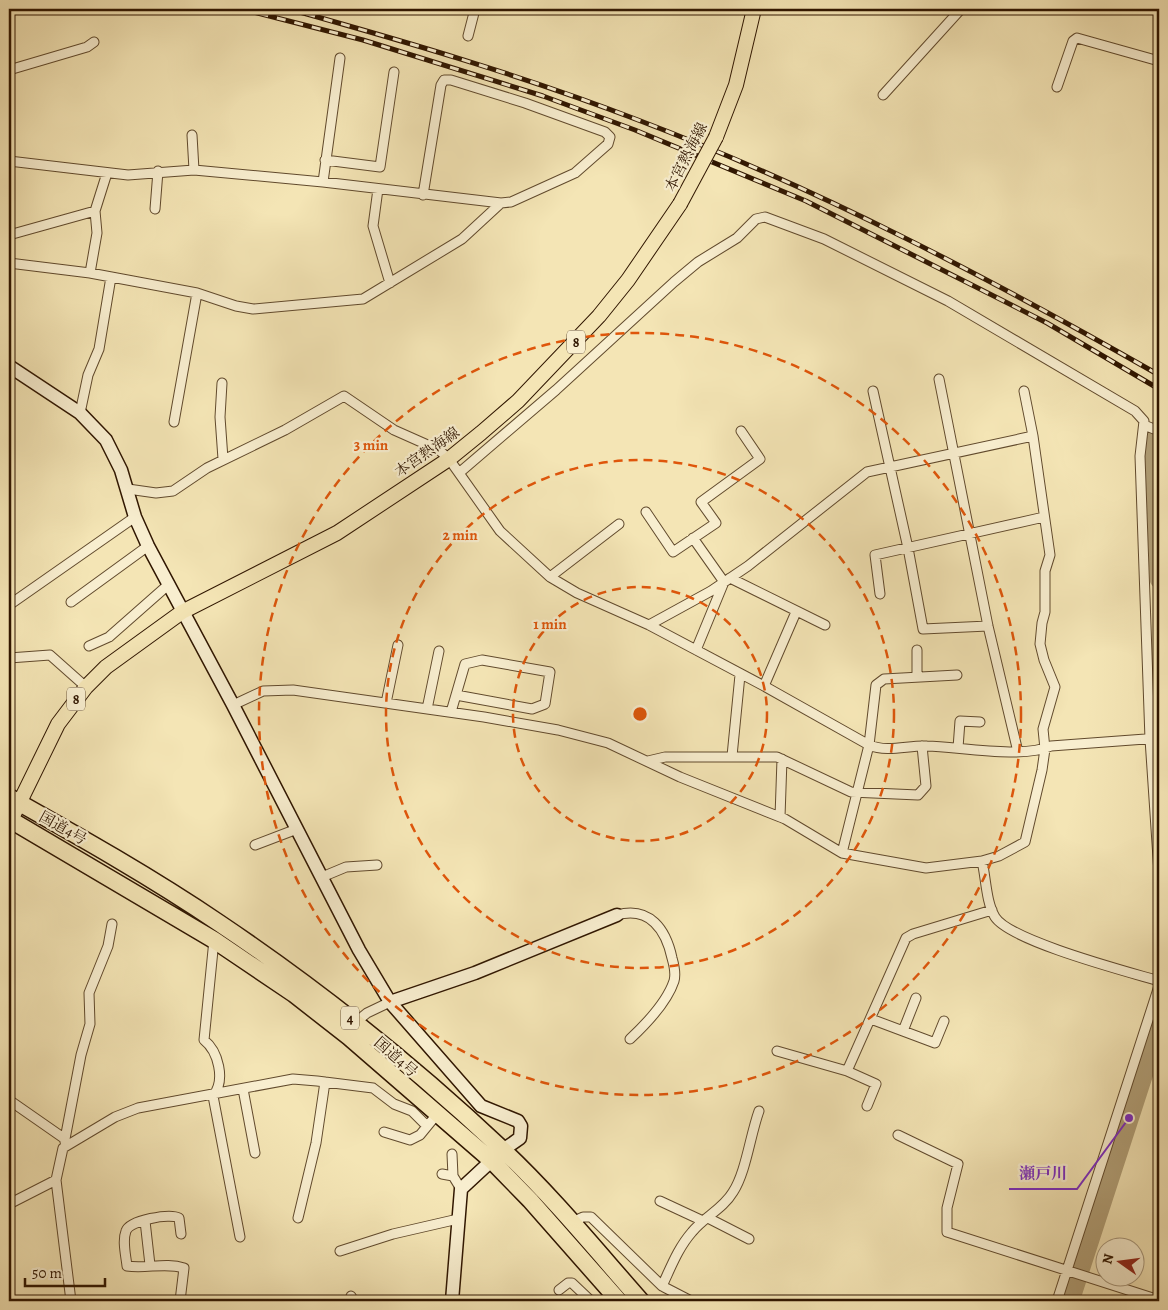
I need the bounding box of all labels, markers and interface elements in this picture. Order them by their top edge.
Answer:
street label: 本宮熱海線 [660,119,712,195]
road number: 8 [567,331,585,354]
street label: 本宮熱海線 [391,422,463,482]
text: 3 min [354,435,389,455]
text: 2 min [442,525,478,545]
text: 1 min [533,614,567,634]
road number: 8 [67,688,85,711]
centre of rings [631,705,649,723]
street label: 国道4号 [36,807,90,849]
road number: 4 [341,1006,359,1030]
street label: 国道4号 [370,1032,422,1082]
callout: 瀬戸川 [1009,1158,1077,1189]
text: 瀬戸川 [1019,1163,1067,1185]
north arrow [1096,1238,1146,1288]
text: N [1097,1252,1118,1266]
scale bar [25,1255,105,1287]
text: 50 m [32,1263,62,1283]

